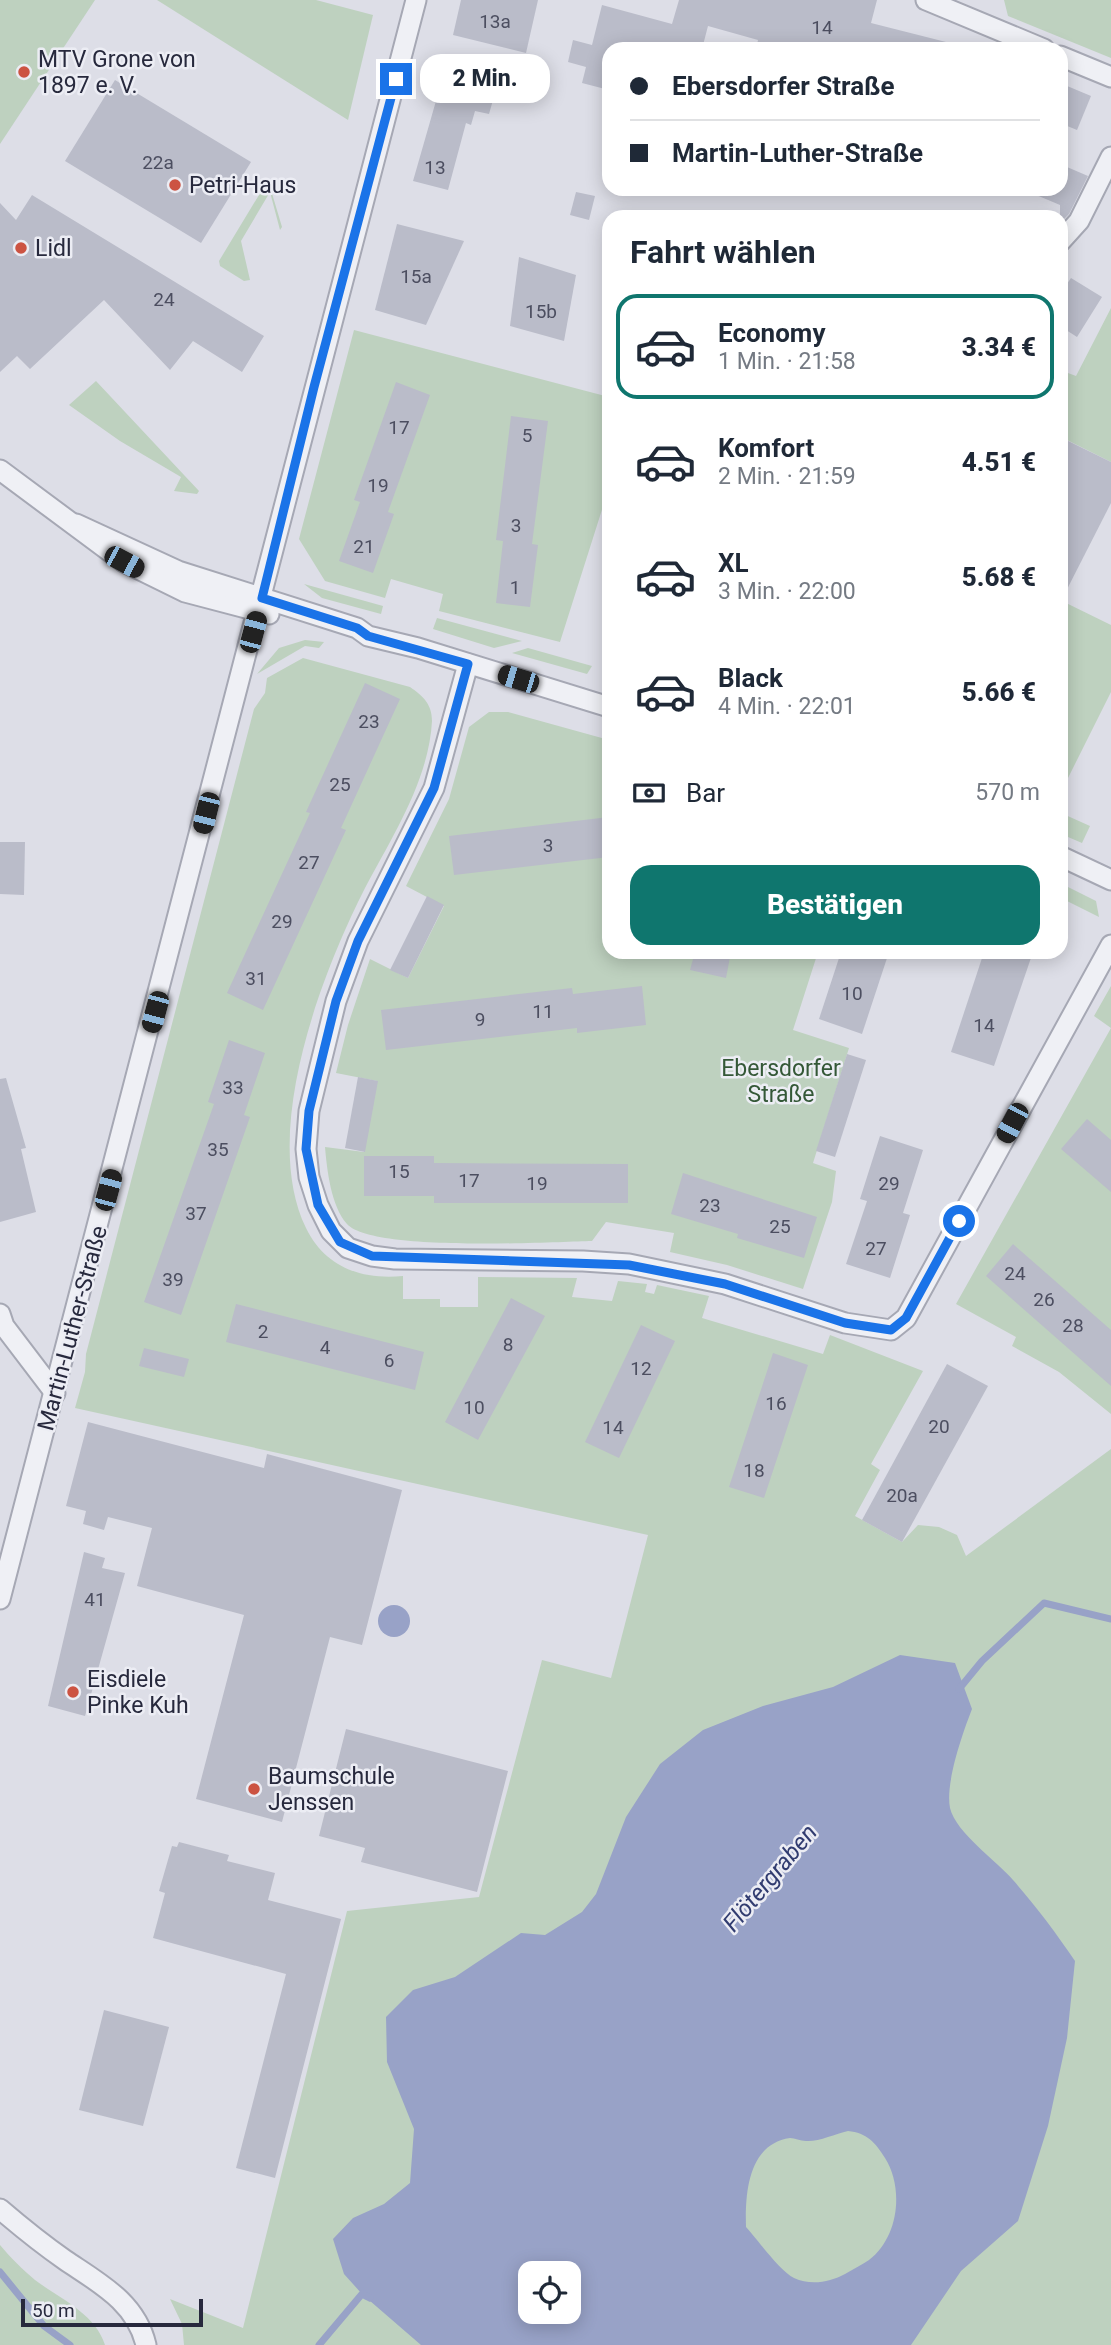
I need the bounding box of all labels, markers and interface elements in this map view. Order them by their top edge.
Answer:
house number: 13a [479,10,511,33]
house number: 14 [811,16,833,39]
place label: MTV Grone von 1897 e. V. [38,46,196,99]
callout: 2 Min. [420,55,550,104]
route end [380,63,412,95]
marker: MTV Grone von 1897 e. V. [16,64,32,80]
text: 2 Min. [452,65,518,92]
text: Ebersdorfer Straße [672,71,895,101]
text: Martin-Luther-Straße [672,138,923,168]
house number: 22a [142,151,174,174]
house number: 13 [424,156,446,179]
place label: Petri-Haus [189,172,296,199]
marker: Petri-Haus [167,177,183,193]
text: Fahrt wählen [630,233,816,271]
place label: Lidl [35,235,72,262]
marker: Lidl [13,240,29,256]
house number: 15a [400,265,432,288]
house number: 24 [153,288,175,311]
house number: 15b [525,300,557,323]
icon: car [634,315,697,378]
text: Economy [718,318,825,348]
text: 3.34 € [962,332,1036,362]
text: 1 Min. · 21:58 [718,348,856,375]
house number: 17 [388,416,410,439]
house number: 5 [522,424,532,447]
icon: car [634,430,697,493]
text: Komfort [718,433,814,463]
text: 4.51 € [962,447,1036,477]
text: 2 Min. · 21:59 [718,463,856,490]
house number: 19 [367,474,389,497]
house number: 3 [511,514,521,537]
house number: 21 [353,535,375,558]
car [101,543,148,581]
icon: car [634,545,697,608]
text: XL [718,548,749,578]
text: 5.68 € [962,562,1036,592]
house number: 1 [510,576,520,599]
text: 3 Min. · 22:00 [718,578,856,605]
car [238,609,269,655]
icon: car [634,660,697,723]
car [495,663,542,695]
text: Black [718,663,783,693]
text: 5.66 € [962,677,1036,707]
text: 4 Min. · 22:01 [718,693,856,720]
house number: 23 [358,710,380,733]
house number: 25 [329,773,351,796]
icon: cash [630,774,668,812]
text: Bar [686,778,725,808]
text: 570 m [975,779,1040,806]
car [191,790,222,836]
house number: 3 [543,834,553,857]
house number: 27 [298,851,320,874]
button: Bestätigen [630,865,1040,945]
house number: 29 [271,910,293,933]
house number: 31 [245,967,267,990]
house number: 10 [841,982,863,1005]
car [140,989,171,1035]
house number: 11 [532,1000,554,1023]
house number: 9 [475,1008,485,1031]
house number: 14 [973,1014,995,1037]
park label: Ebersdorfer Straße [721,1055,841,1108]
house number: 33 [222,1076,244,1099]
car [993,1100,1032,1146]
house number: 35 [207,1138,229,1161]
house number: 15 [388,1160,410,1183]
car [93,1167,124,1213]
house number: 17 [458,1169,480,1192]
house number: 19 [526,1172,548,1195]
house number: 29 [878,1172,900,1195]
house number: 23 [699,1194,721,1217]
house number: 37 [185,1202,207,1225]
route start [943,1205,975,1237]
house number: 25 [769,1215,791,1238]
street label: Martin-Luther-Straße [32,1223,113,1434]
house number: 27 [865,1237,887,1260]
house number: 24 [1004,1262,1026,1285]
house number: 39 [162,1268,184,1291]
house number: 26 [1033,1288,1055,1311]
house number: 28 [1062,1314,1084,1337]
house number: 2 [258,1320,268,1343]
house number: 8 [503,1333,513,1356]
house number: 4 [320,1336,331,1359]
house number: 6 [384,1349,394,1372]
house number: 12 [630,1357,652,1380]
house number: 16 [765,1392,787,1415]
house number: 10 [463,1396,485,1419]
house number: 20 [928,1415,950,1438]
house number: 14 [602,1416,624,1439]
house number: 18 [743,1459,765,1482]
house number: 20a [886,1484,918,1507]
house number: 41 [84,1588,106,1611]
place label: Eisdiele Pinke Kuh [87,1666,189,1719]
marker: Eisdiele Pinke Kuh [65,1684,81,1700]
place label: Baumschule Jenssen [268,1763,395,1816]
marker: Baumschule Jenssen [246,1781,262,1797]
water label: Flötergraben [717,1819,823,1937]
map controls [518,2261,581,2324]
button: locate [518,2261,581,2324]
scale bar [21,2296,203,2328]
text: 50 m [32,2299,75,2322]

